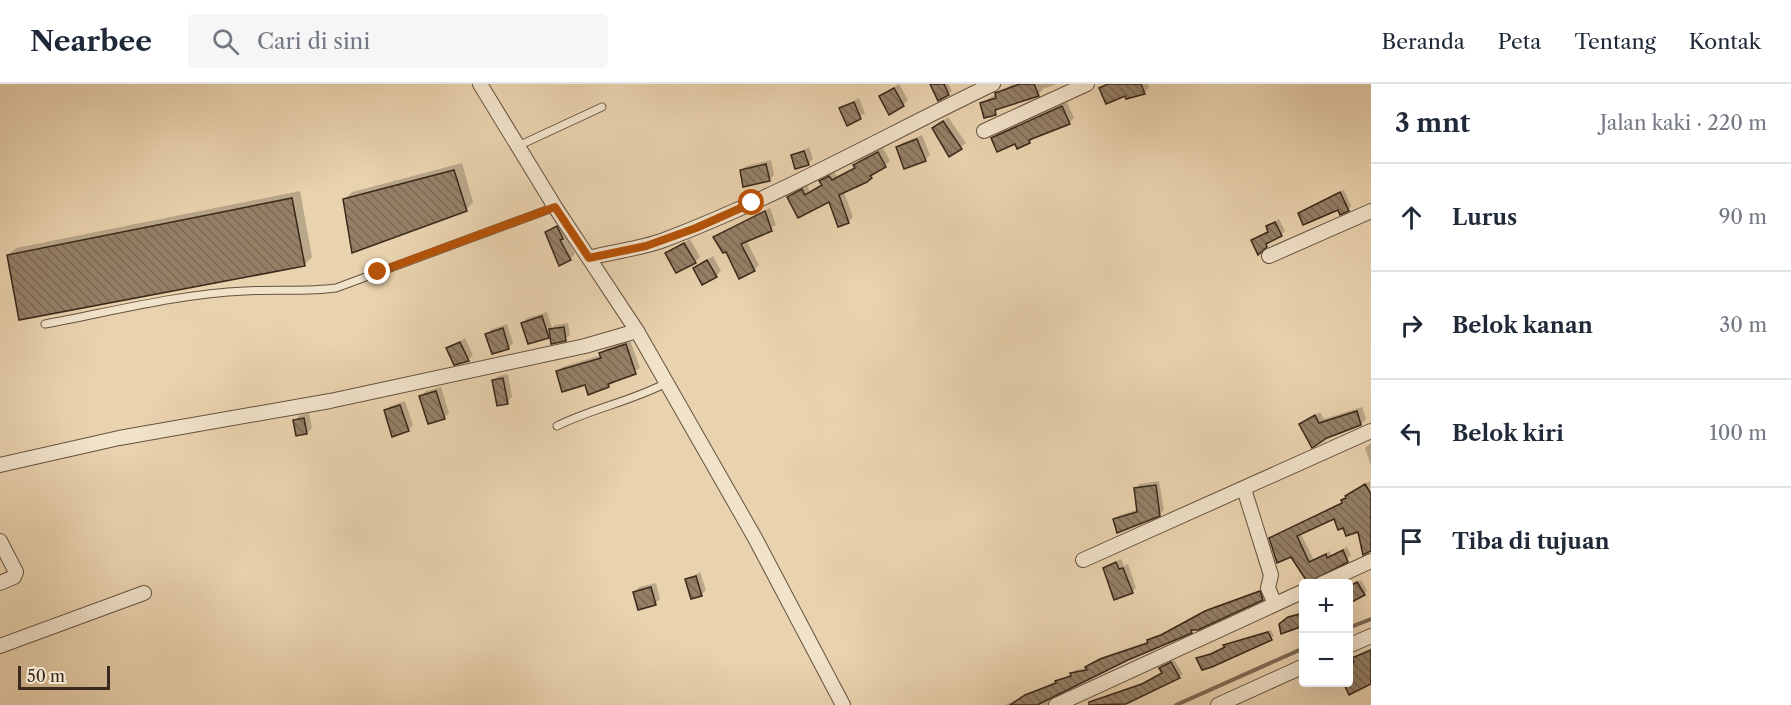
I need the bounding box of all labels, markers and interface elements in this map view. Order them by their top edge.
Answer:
search box [188,14,608,68]
text: Nearbee [30,24,152,58]
icon: search [209,25,242,58]
text: Cari di sini [257,28,370,55]
text: Beranda [1382,29,1465,54]
text: Peta [1498,29,1541,54]
text: Tentang [1574,29,1656,54]
text: Kontak [1689,29,1761,54]
text: 3 mnt [1395,107,1470,139]
text: Jalan kaki · 220 m [1600,111,1767,135]
route start [738,189,764,215]
icon: ahead [1395,201,1428,234]
text: Lurus [1452,204,1517,231]
text: 90 m [1719,205,1767,229]
route end [364,258,390,284]
icon: right [1395,309,1428,342]
text: Belok kanan [1452,312,1593,339]
text: 30 m [1719,313,1767,337]
icon: left [1395,417,1428,450]
text: Belok kiri [1452,420,1564,447]
text: 100 m [1709,421,1767,445]
icon: arrive [1395,525,1428,558]
text: Tiba di tujuan [1452,528,1610,555]
map controls [1299,579,1353,687]
button: + [1299,579,1353,633]
button: − [1299,633,1353,687]
scale bar [18,663,110,690]
text: 50 m [27,666,65,686]

